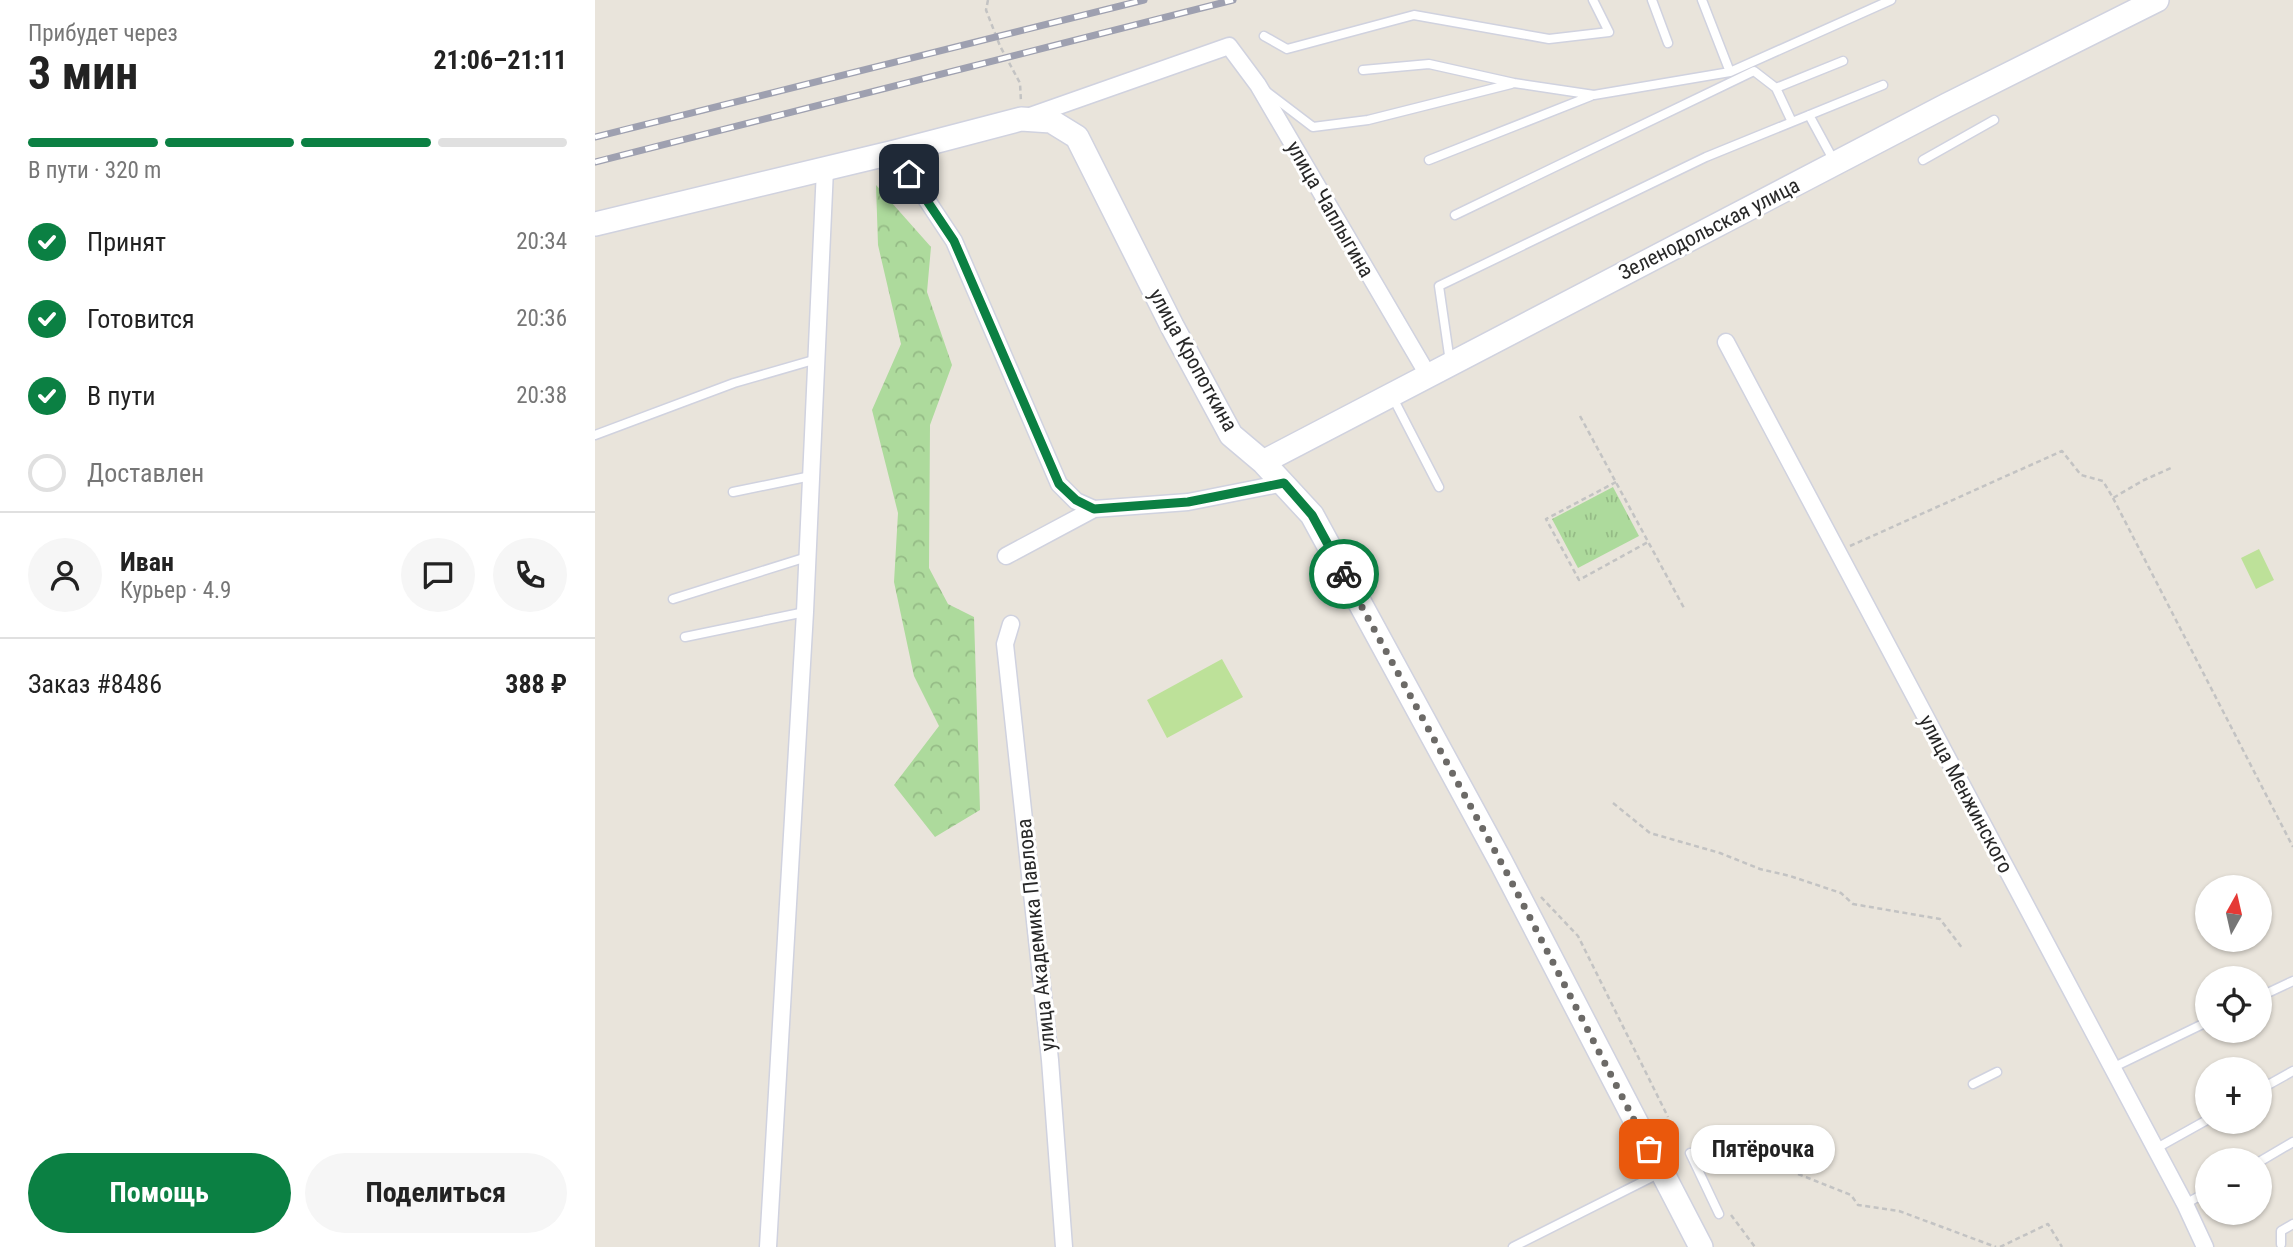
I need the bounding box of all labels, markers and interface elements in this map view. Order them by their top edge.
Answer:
text: Прибудет через [28,20,178,47]
text: 21:06–21:11 [433,45,567,75]
text: 3 мин [28,46,138,100]
street label: улица Чаплыгина [1281,137,1379,281]
pin [879,144,939,204]
icon: home [890,155,928,193]
text: В пути · 320 m [28,157,161,184]
street label: Зеленодольская улица [1615,173,1803,285]
icon: check [28,223,66,261]
text: Принят [87,227,166,257]
text: 20:34 [516,228,567,255]
street label: улица Кропоткина [1144,284,1242,436]
icon: check [28,300,66,338]
text: Готовится [87,304,195,334]
text: 20:36 [516,305,567,332]
icon: check [28,377,66,415]
text: В пути [87,381,156,411]
text: 20:38 [516,382,567,409]
text: Доставлен [87,458,204,488]
button: person [28,538,102,612]
button: chat [401,538,475,612]
button: phone [493,538,567,612]
courier [1309,539,1379,609]
text: Иван [120,547,174,577]
icon: bike [1325,555,1363,593]
text: Курьер · 4.9 [120,577,231,604]
text: Заказ #8486 [28,669,162,699]
text: 388 ₽ [505,669,567,699]
street label: улица Менжинского [1914,711,2018,877]
street label: улица Академика Павлова [1012,817,1060,1053]
north arrow [2195,875,2271,952]
map controls [2195,875,2272,1225]
button: locate [2195,966,2272,1043]
button: + [2195,1057,2272,1134]
pin [1619,1119,1679,1179]
callout: Пятёрочка [1691,1124,1835,1174]
icon: bag [1630,1130,1668,1168]
text: Пятёрочка [1712,1136,1814,1163]
button: − [2195,1148,2272,1225]
button: Помощь [28,1153,291,1233]
button: Поделиться [305,1153,567,1233]

